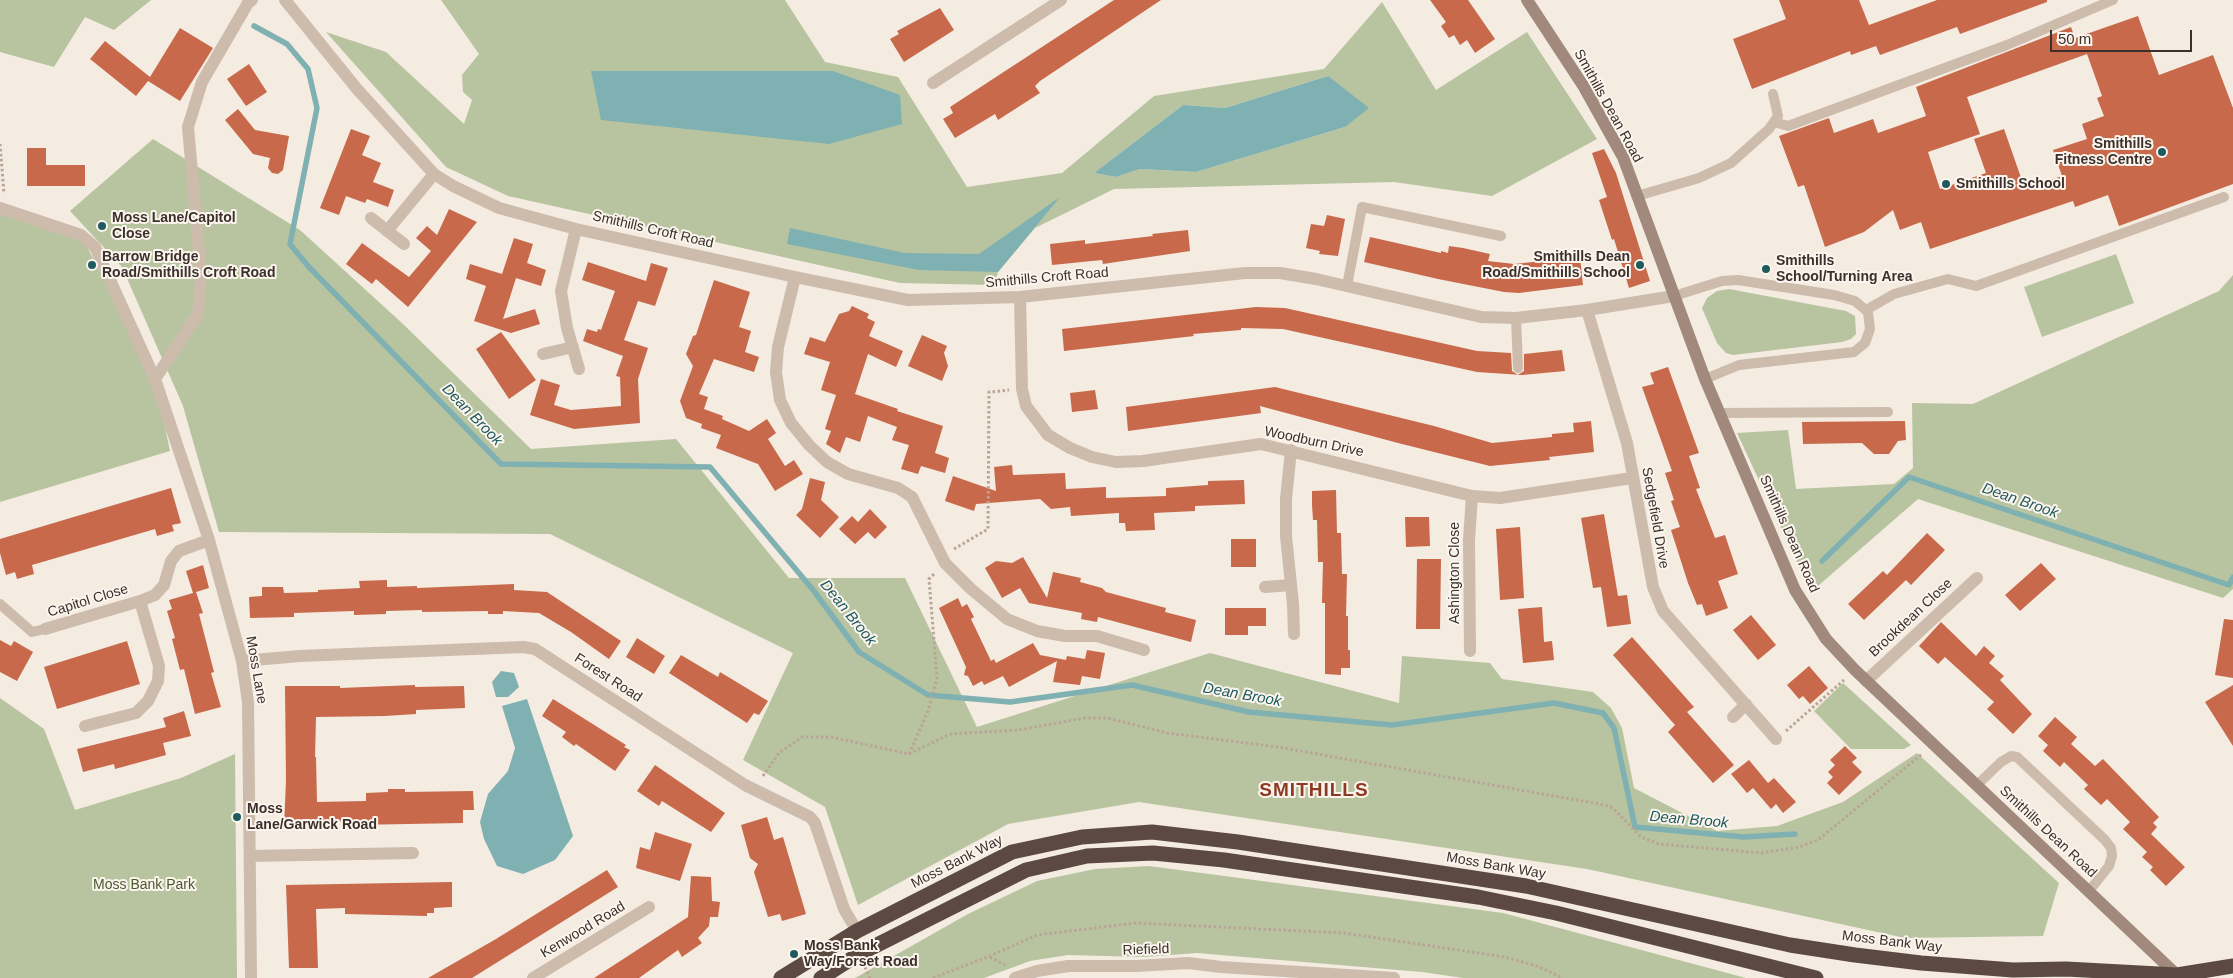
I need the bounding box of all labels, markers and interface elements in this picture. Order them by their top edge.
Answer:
scale bar [2053,20,2196,52]
text: 50 m [2058,30,2091,47]
street label: Smithills Dean Road [1570,46,1646,166]
place label: Smithills Fitness Centre [2055,136,2152,168]
marker: Smithills Fitness Centre [2156,146,2168,158]
place label: Smithills School [1956,176,2065,192]
marker: Smithills School [1940,178,1952,190]
street label: Smithills Croft Road [591,208,715,252]
place label: Moss Lane/Capitol Close [112,210,236,242]
marker: Moss Lane/Capitol Close [96,220,108,232]
place label: Barrow Bridge Road/Smithills Croft Road [102,249,275,282]
place label: Smithills Dean Road/Smithills School [1482,249,1630,282]
place label: Smithills School/Turning Area [1776,253,1913,286]
marker: Barrow Bridge Road/Smithills Croft Road [86,259,98,271]
marker: Smithills Dean Road/Smithills School [1634,259,1646,271]
marker: Smithills School/Turning Area [1760,263,1772,275]
street label: Smithills Croft Road [985,264,1109,292]
water label: Dean Brook [438,380,506,450]
street label: Woodburn Drive [1263,423,1365,461]
street label: Sedgefield Drive [1638,466,1672,570]
street label: Smithills Dean Road [1756,473,1822,595]
water label: Dean Brook [1980,480,2060,522]
street label: Ashington Close [1447,522,1463,624]
street label: Brookdean Close [1866,575,1956,661]
water label: Dean Brook [816,577,880,649]
street label: Capitol Close [46,581,130,621]
street label: Moss Lane [242,635,270,705]
street label: Forest Road [571,650,645,706]
water label: Dean Brook [1201,679,1283,711]
district label: SMITHILLS [1258,780,1370,802]
street label: Smithills Dean Road [1996,783,2100,881]
place label: Moss Lane/Garwick Road [247,801,377,834]
water label: Dean Brook [1649,808,1729,832]
marker: Moss Lane/Garwick Road [231,811,243,823]
street label: Moss Bank Way [908,832,1006,892]
street label: Moss Bank Way [1445,849,1547,883]
park label: Moss Bank Park [93,877,195,893]
street label: Kenwood Road [538,898,628,962]
street label: Moss Bank Way [1841,928,1943,956]
place label: Moss Bank Way/Forset Road [804,938,918,970]
street label: Riefield [1122,941,1170,959]
marker: Moss Bank Way/Forset Road [788,948,800,960]

